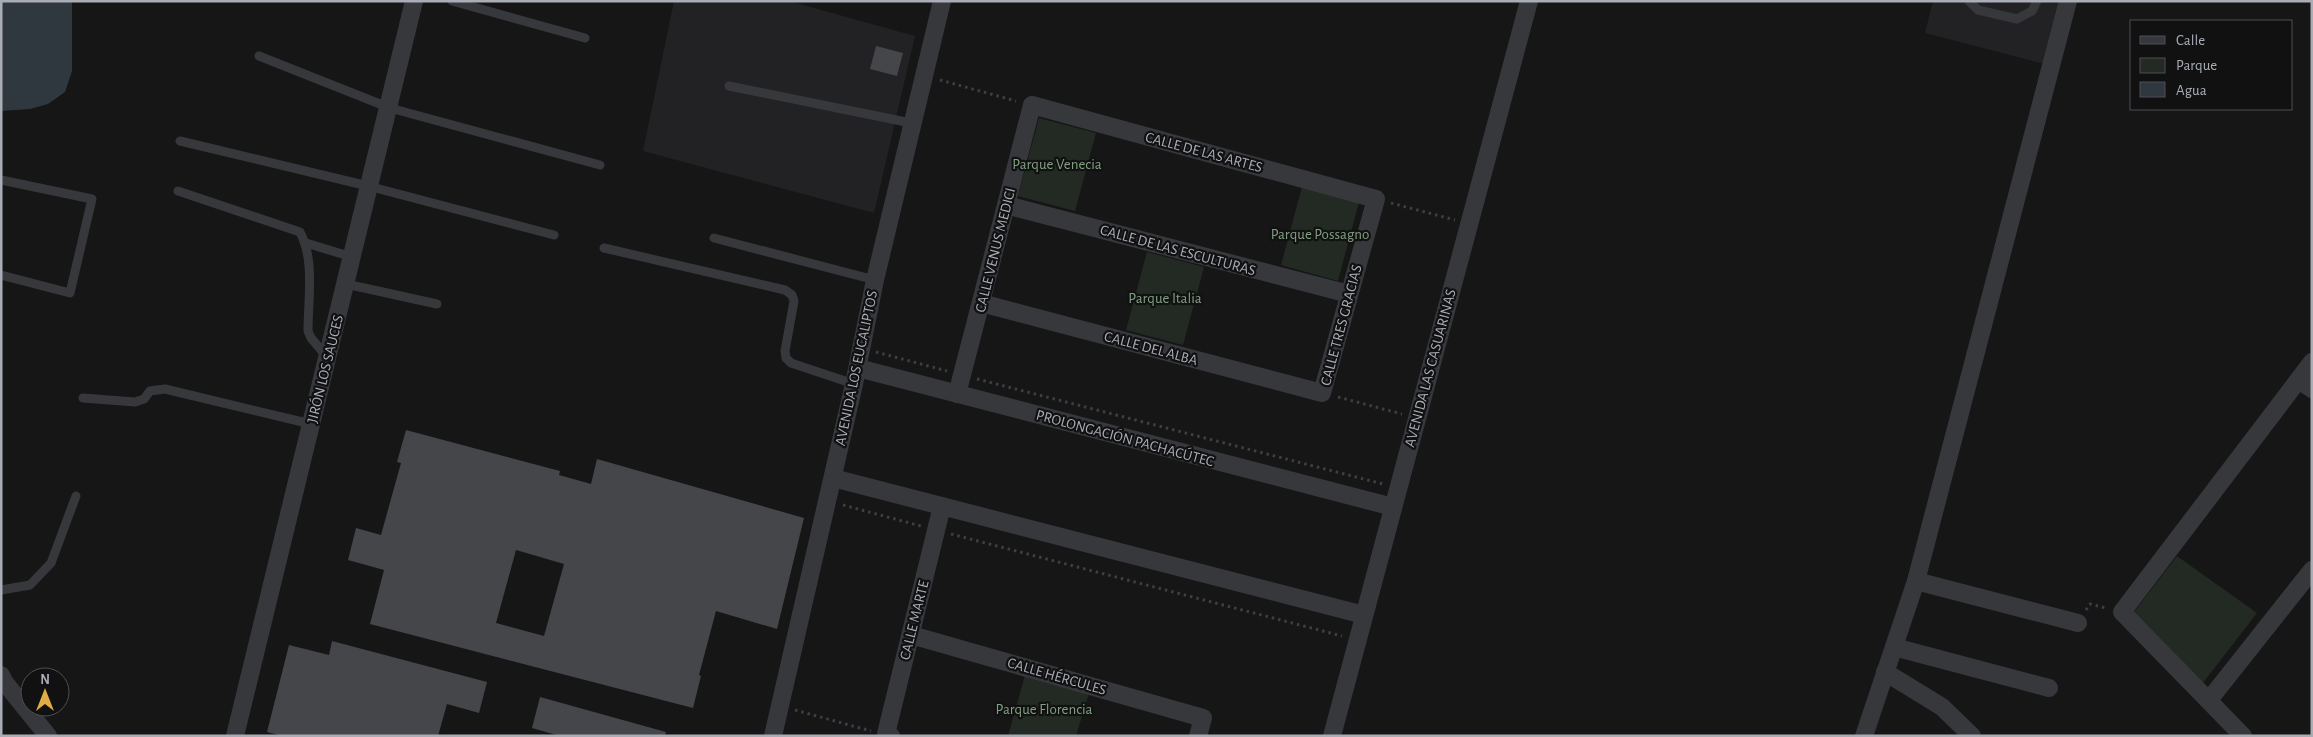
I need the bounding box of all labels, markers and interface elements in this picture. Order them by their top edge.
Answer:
legend [2130,20,2293,110]
text: Calle [2176,33,2205,48]
text: Parque [2176,58,2217,73]
text: Agua [2176,83,2207,98]
street label: CALLE DE LAS ARTES [1144,130,1264,175]
park label: Parque Venecia [1012,157,1102,172]
street label: CALLE VENUS MEDICI [973,186,1018,314]
street label: CALLE DE LAS ESCULTURAS [1098,222,1257,278]
park label: Parque Possagno [1271,227,1369,242]
street label: CALLE TRES GRACIAS [1318,263,1365,387]
street label: AVENIDA LAS CASUARINAS [1402,287,1459,449]
street label: AVENIDA LOS EUCALIPTOS [833,289,880,447]
park label: Parque Italia [1128,291,1202,306]
street label: JIRÓN LOS SAUCES [303,313,346,425]
street label: CALLE DEL ALBA [1103,329,1199,368]
street label: PROLONGACIÓN PACHACÚTEC [1034,406,1216,470]
street label: CALLE MARTE [897,579,932,661]
street label: CALLE HÉRCULES [1006,653,1109,698]
north arrow [20,667,70,717]
text: N [40,673,50,687]
park label: Parque Florencia [996,702,1093,717]

